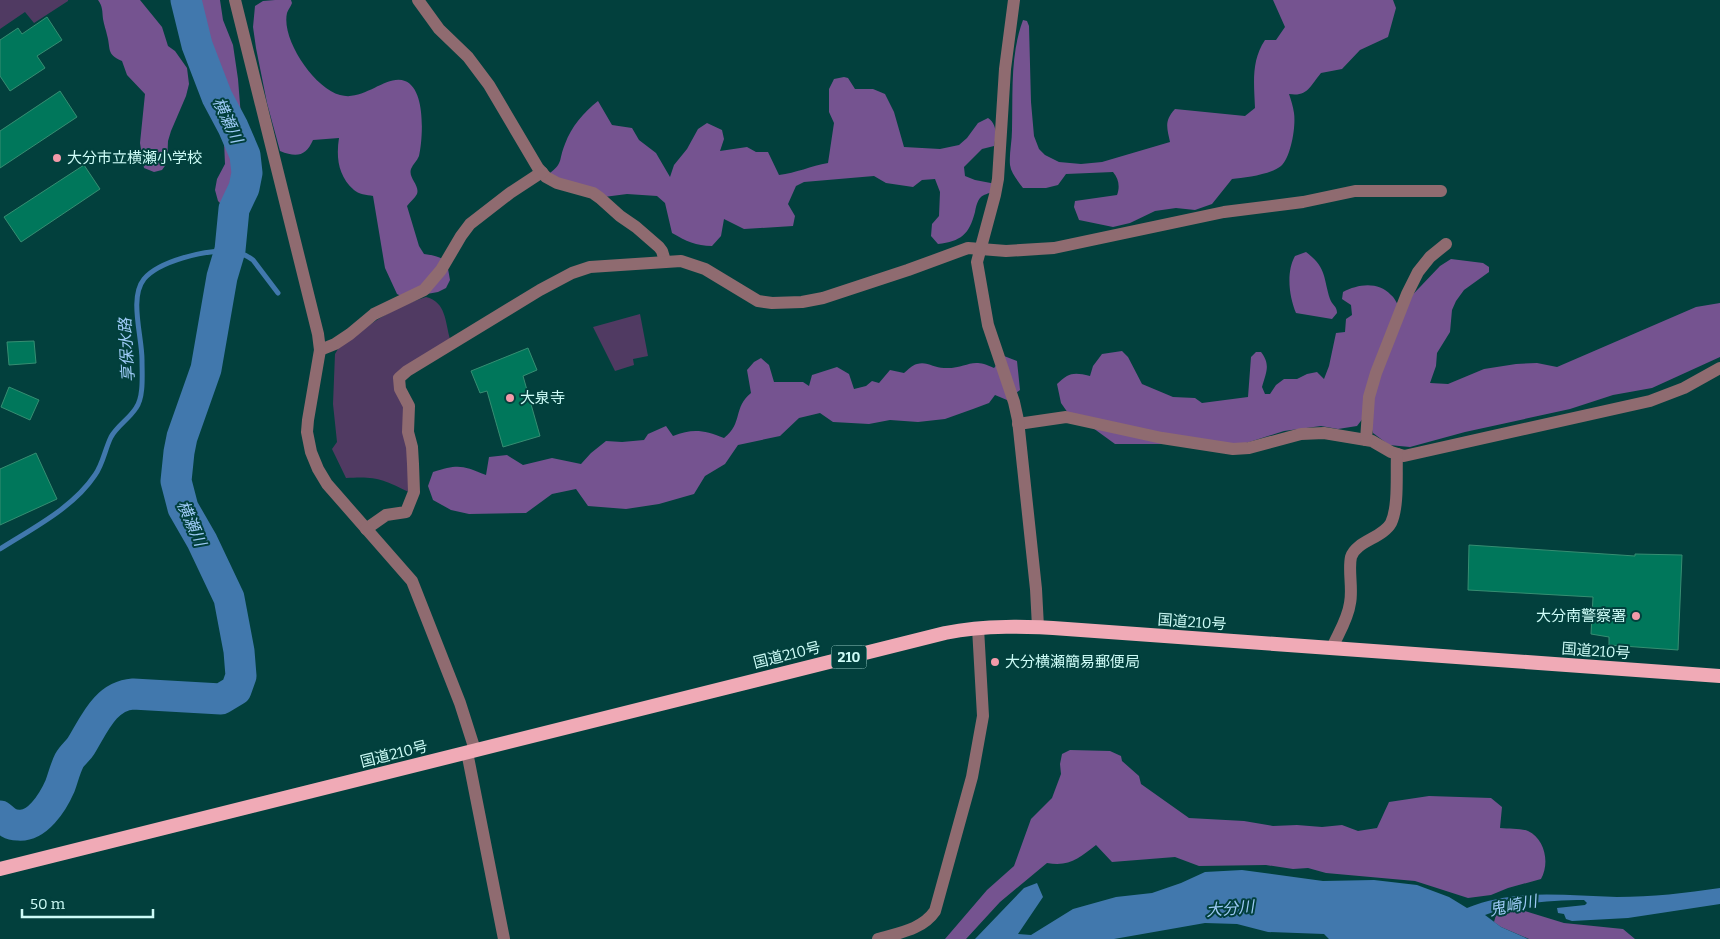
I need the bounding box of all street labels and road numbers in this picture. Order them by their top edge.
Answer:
street label: 国道210号 [1157,611,1227,633]
street label: 国道210号 [751,638,823,672]
street label: 国道210号 [1561,640,1631,662]
road number: 210 [832,646,866,669]
street label: 国道210号 [358,737,430,771]

